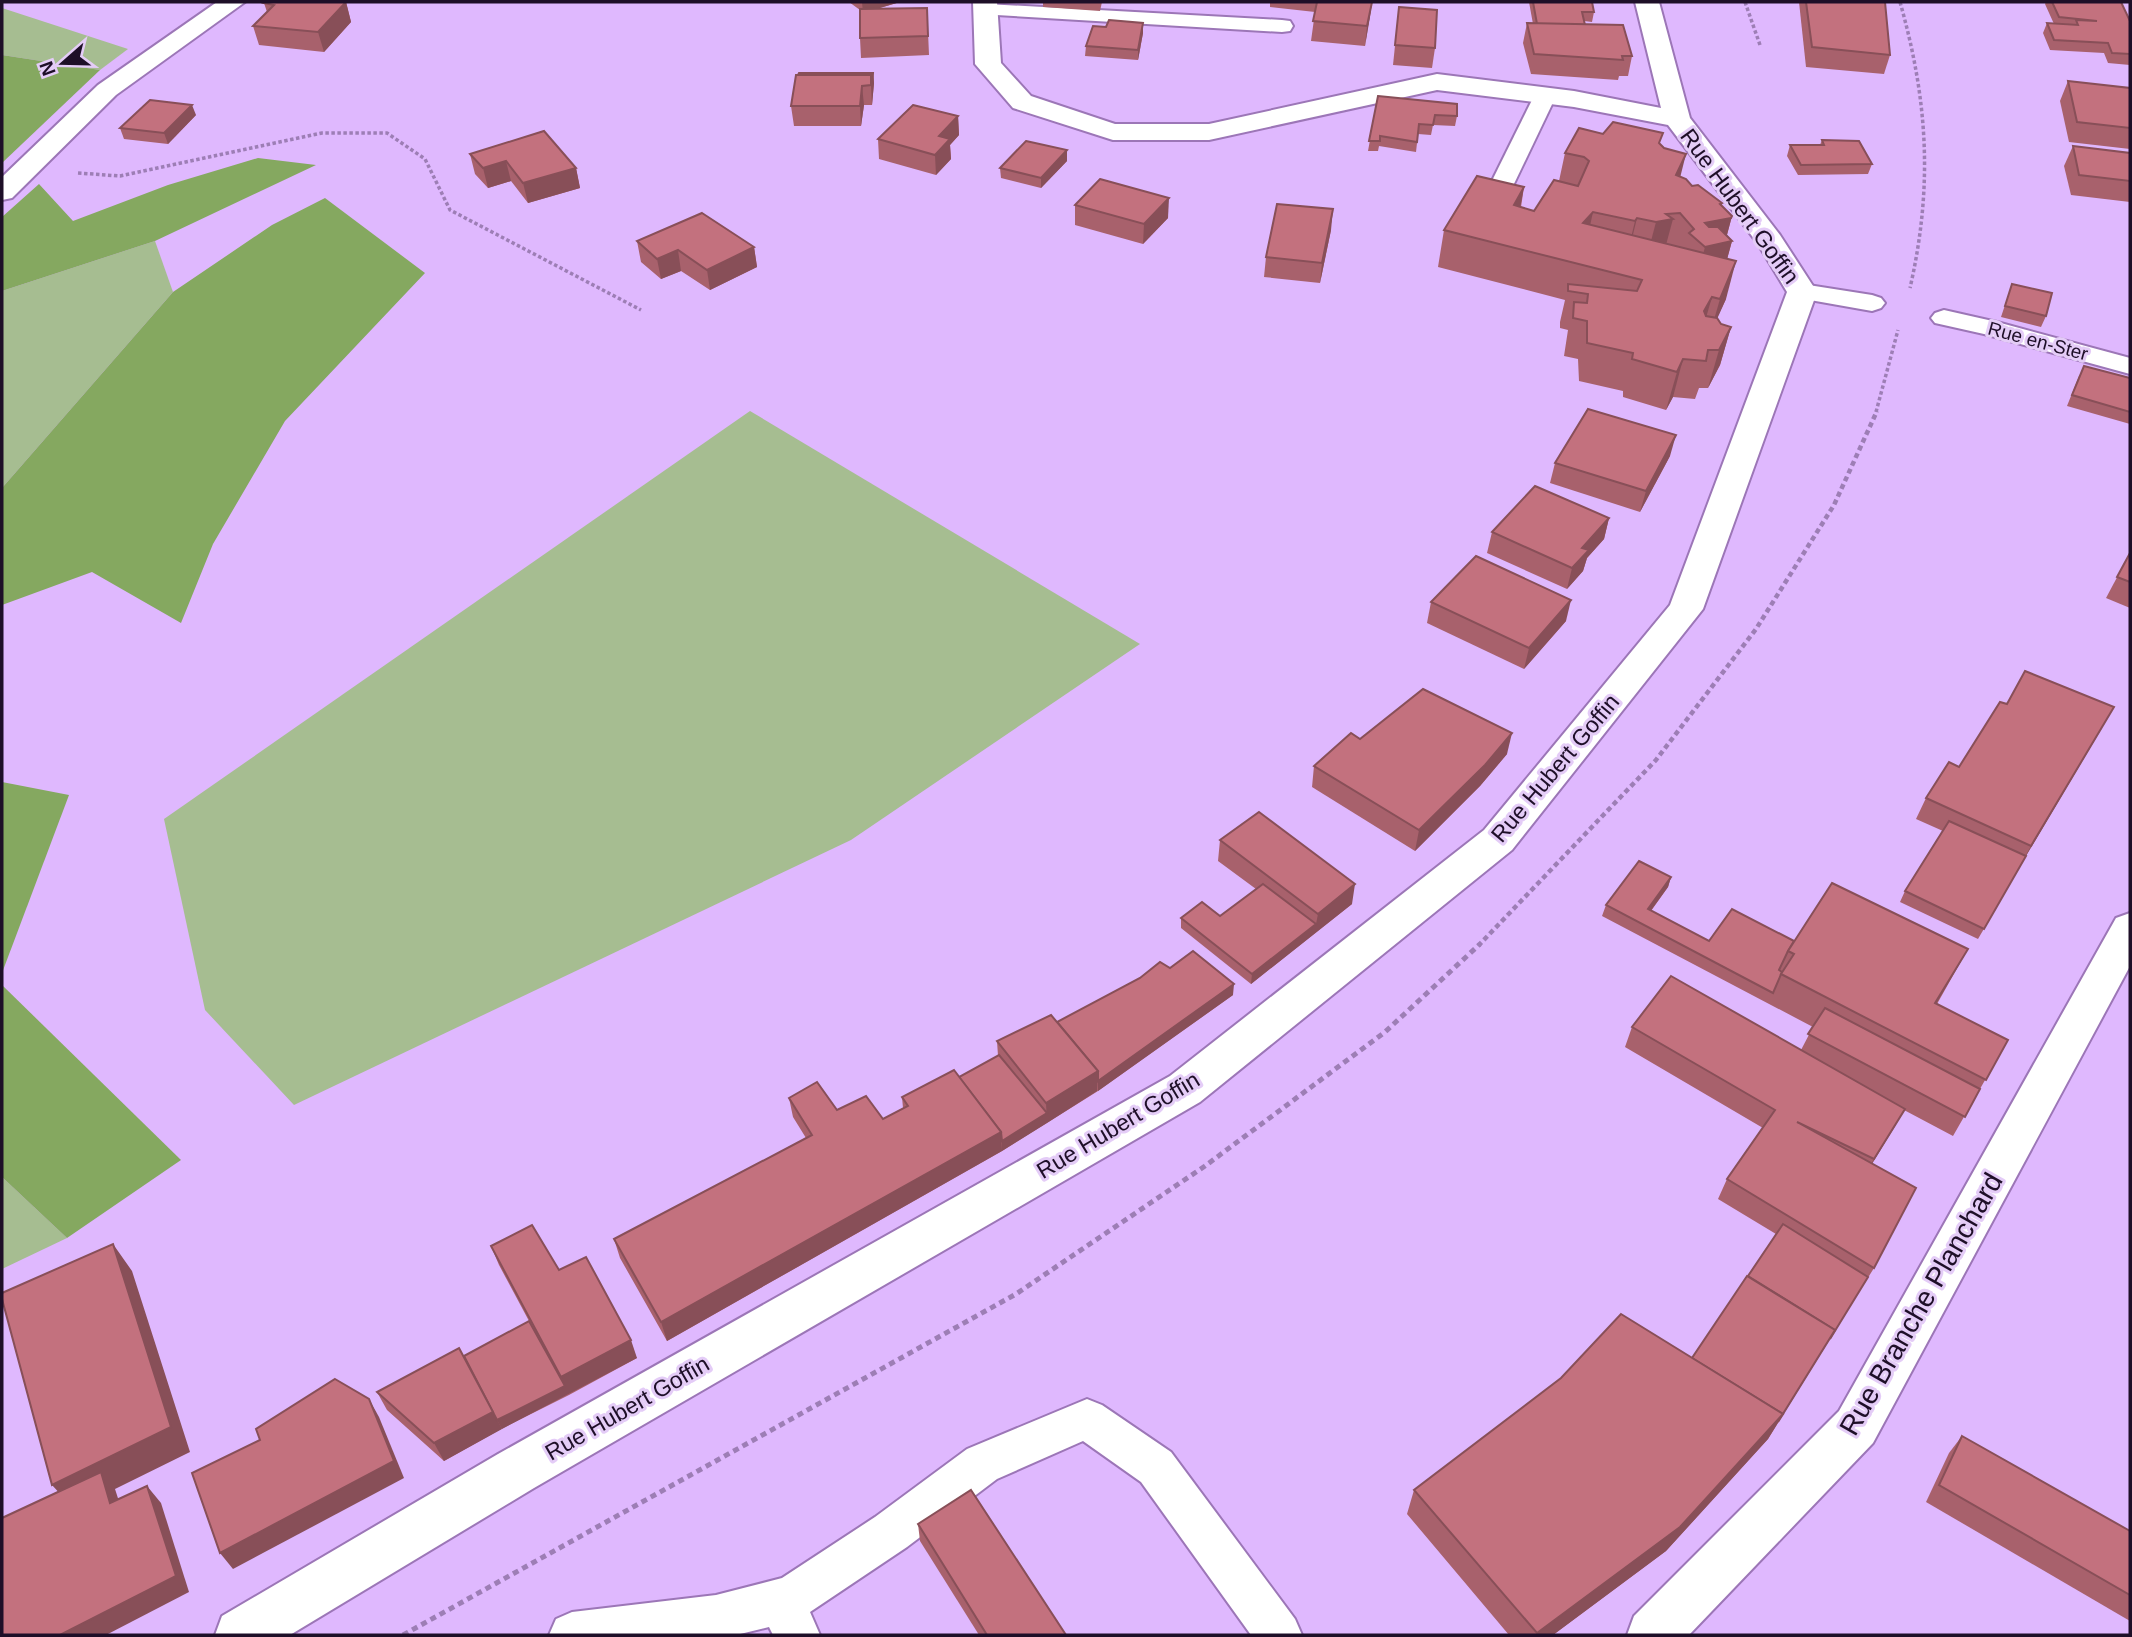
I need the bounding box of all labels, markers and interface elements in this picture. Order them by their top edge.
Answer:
north arrow [28,28,98,98]
text: N [35,59,60,79]
street label: Rue Hubert Goffin [1675,124,1805,288]
street label: Rue en-Ster [1986,318,2091,365]
street label: Rue Hubert Goffin [1486,689,1624,847]
street label: Rue Hubert Goffin [1032,1066,1204,1184]
street label: Rue Branche Planchard [1833,1168,2009,1440]
street label: Rue Hubert Goffin [540,1350,714,1466]

